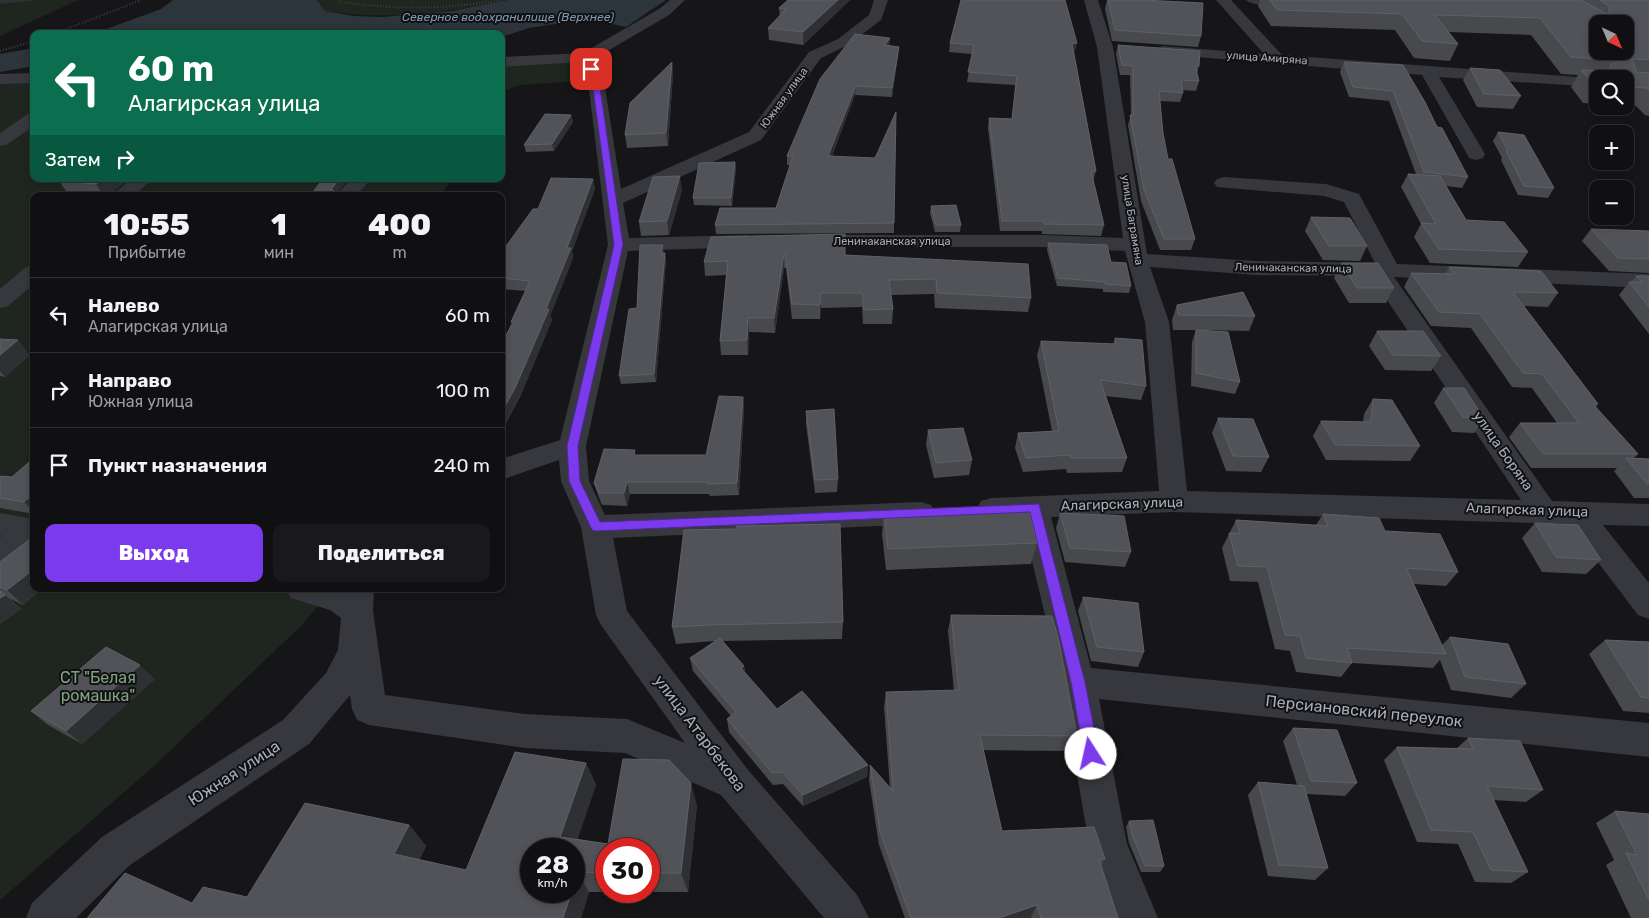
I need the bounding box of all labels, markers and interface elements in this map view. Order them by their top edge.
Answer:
water label: Северное водохранилище (Верхнее) [402,10,614,24]
north arrow [1589,15,1634,60]
map controls [1589,15,1634,225]
text: 60 m [128,48,214,90]
pin [570,48,612,90]
street label: улица Амиряна [1226,49,1308,67]
icon: left [45,50,110,115]
icon: arrive [577,55,605,83]
street label: Южная улица [757,65,811,131]
button: search [1589,70,1634,115]
text: Алагирская улица [128,90,320,117]
button: + [1589,125,1634,170]
icon: right [111,145,139,173]
text: Затем [45,148,101,171]
street label: улица Баграмяна [1118,174,1146,266]
button: − [1589,180,1634,225]
text: 10:55 [104,207,190,243]
text: 1 [271,207,287,243]
text: 400 [368,207,431,243]
street label: Ленинаканская улица [833,235,951,248]
text: Прибытие [108,243,186,262]
text: мин [264,243,294,262]
text: m [392,243,407,262]
street label: Ленинаканская улица [1234,260,1352,276]
text: Налево [88,294,160,317]
icon: left [45,301,73,329]
text: 60 m [445,304,490,327]
text: Алагирская улица [88,317,228,336]
text: Направо [88,369,172,392]
icon: right [45,376,73,404]
text: 100 m [436,379,490,402]
text: Южная улица [88,392,193,411]
street label: улица Боряна [1469,408,1537,494]
icon: arrive [45,451,73,479]
text: Пункт назначения [88,454,267,477]
text: 240 m [434,454,490,477]
street label: Алагирская улица [1061,493,1183,515]
street label: Алагирская улица [1466,499,1588,521]
button: Выход [45,524,263,582]
button: Поделиться [273,524,490,582]
park label: СТ "Белая ромашка" [60,668,136,705]
street label: улица Атарбекова [650,671,750,795]
street label: Персиановский переулок [1265,691,1464,731]
position arrow [1064,727,1116,779]
street label: Южная улица [185,736,283,810]
speed limit sign: 30 [595,838,660,903]
text: 28 [536,850,569,879]
text: km/h [538,876,567,890]

